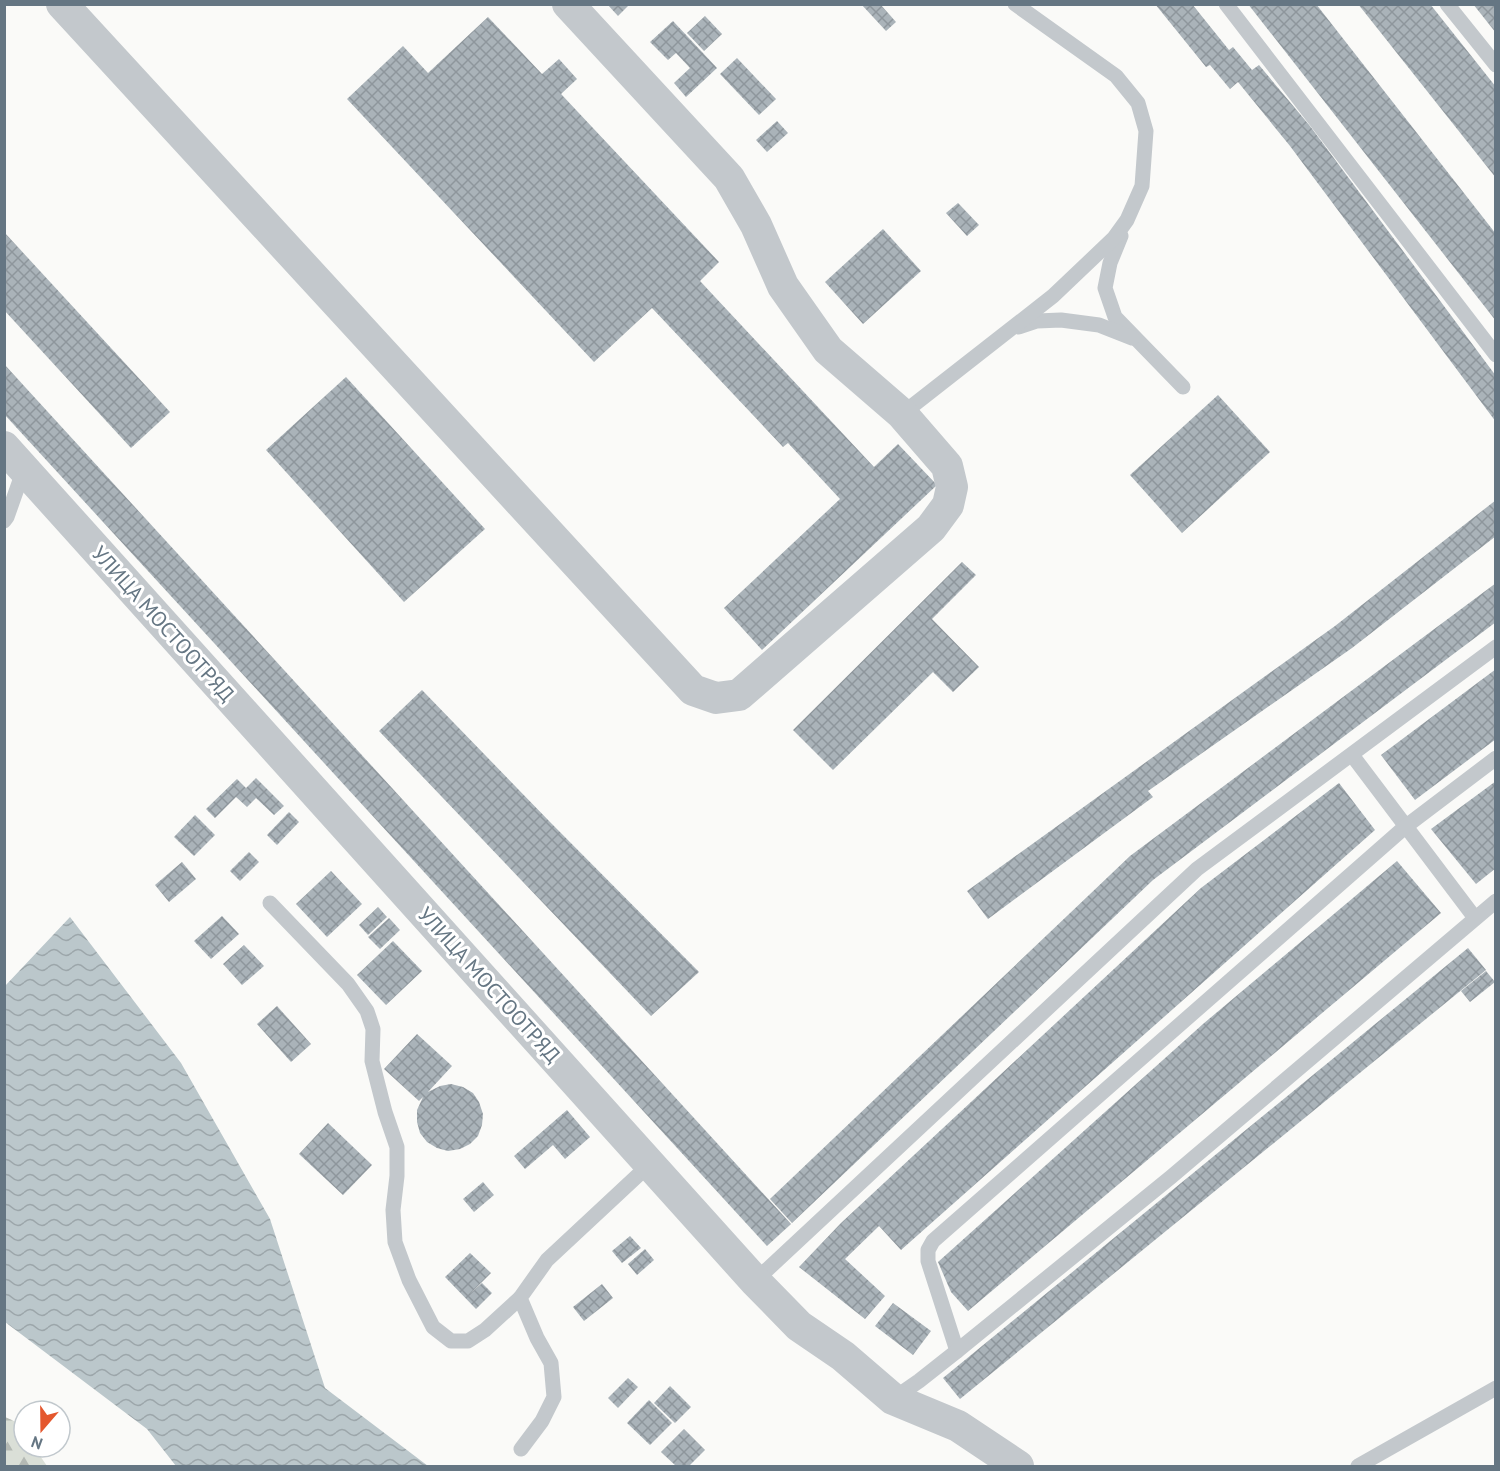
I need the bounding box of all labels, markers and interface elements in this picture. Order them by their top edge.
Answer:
street label: УЛИЦА МОСТООТРЯД [86,540,240,707]
street label: УЛИЦА МОСТООТРЯД [412,901,566,1068]
north arrow [12,1399,72,1459]
text: N [29,1432,45,1454]

